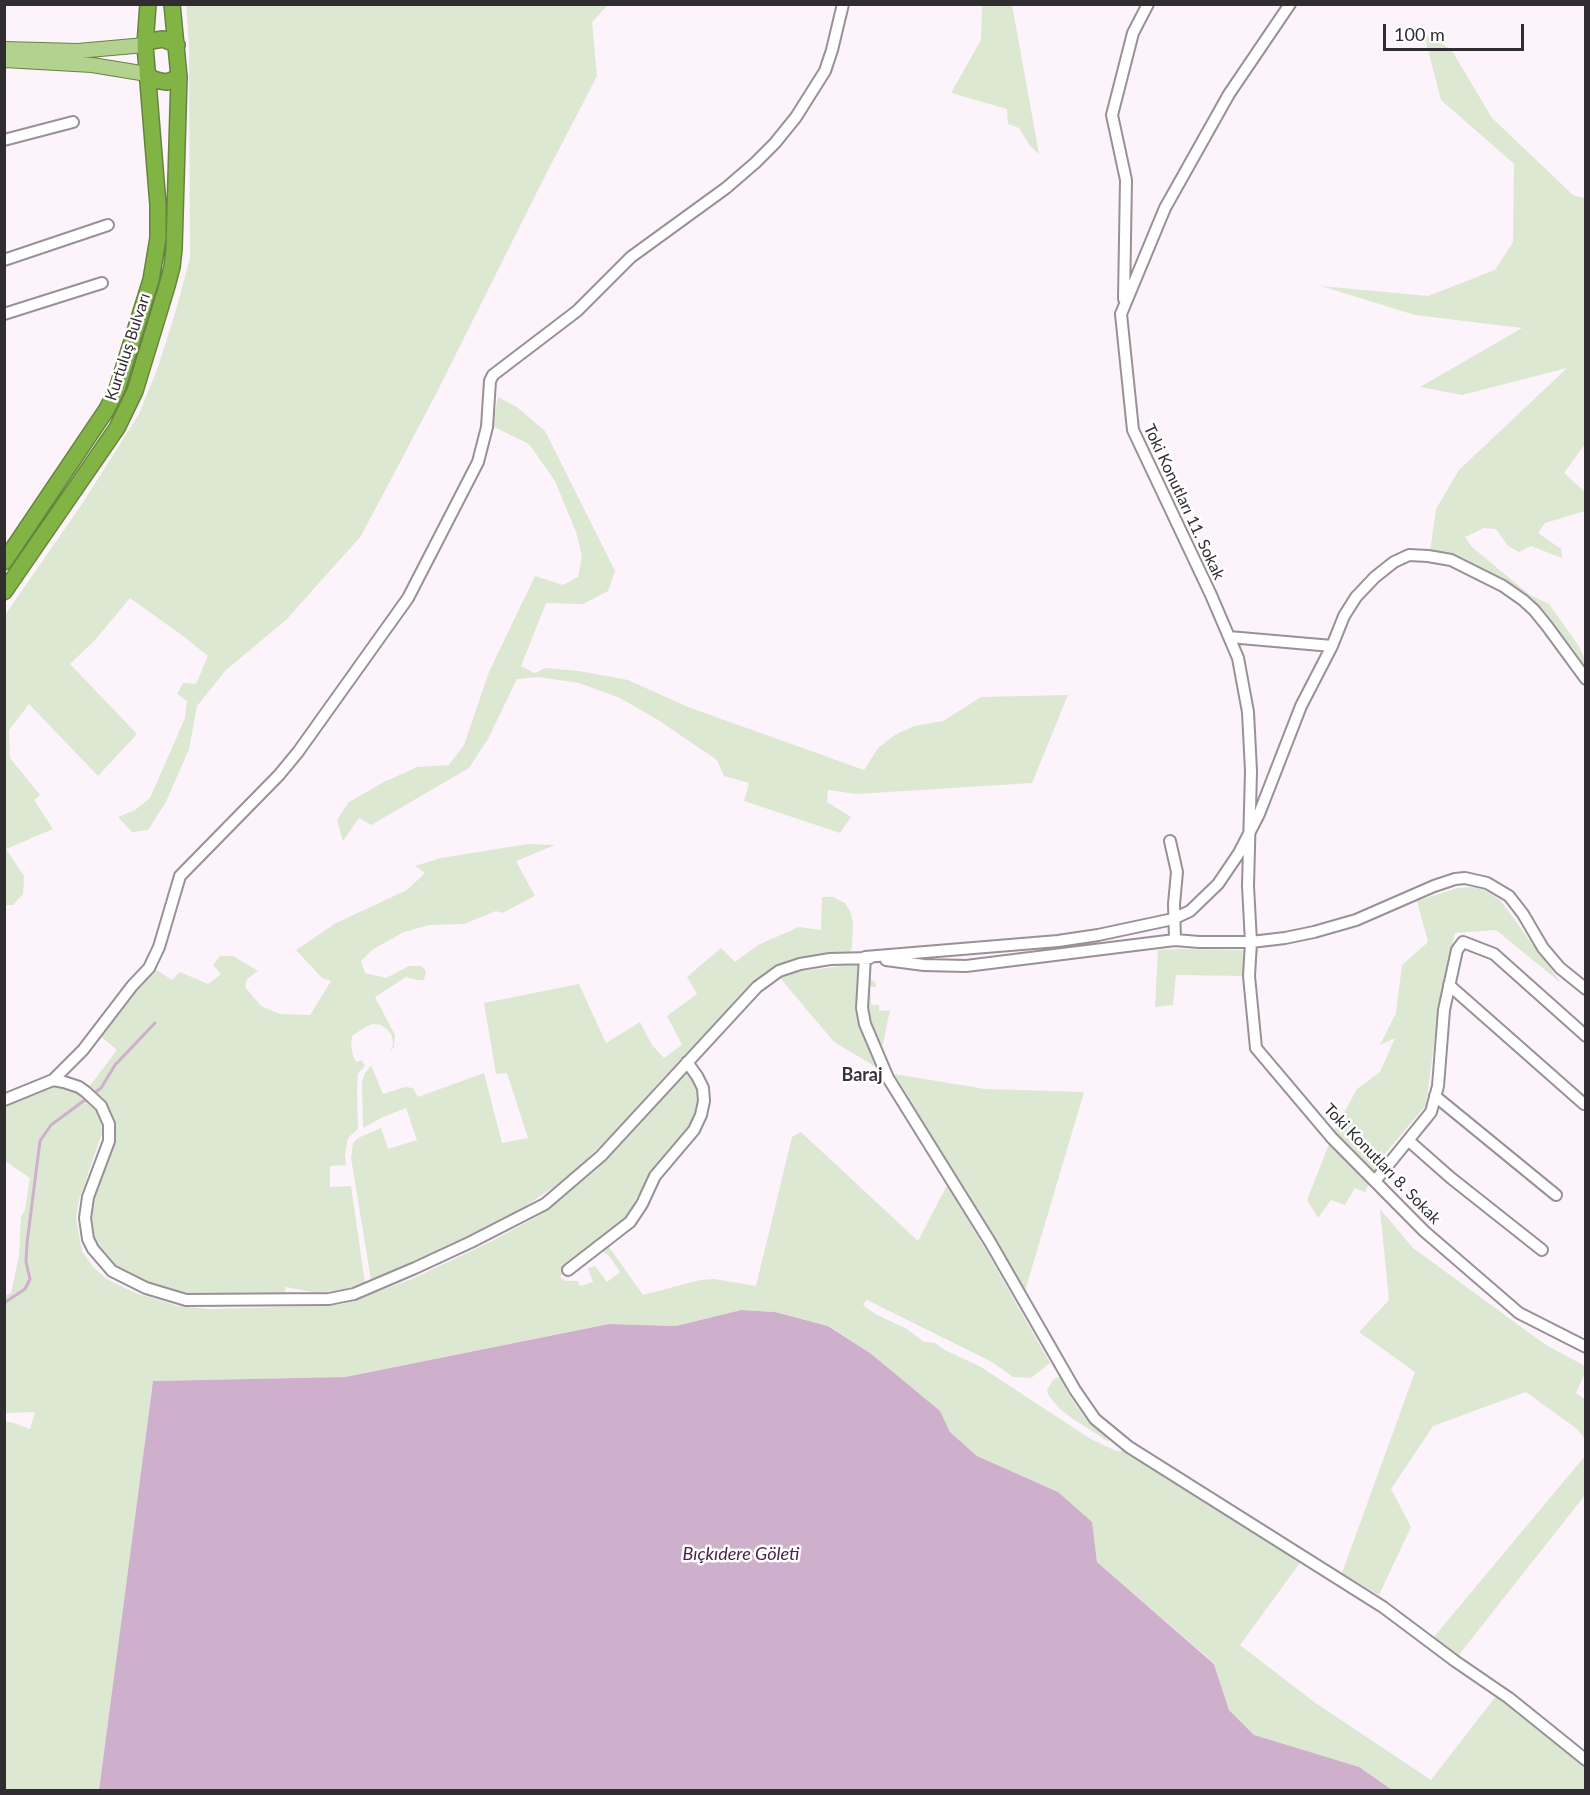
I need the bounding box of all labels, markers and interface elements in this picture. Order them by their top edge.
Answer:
scale bar [1386,12,1527,50]
text: 100 m [1394,23,1445,45]
street label: Kurtuluş Bulvarı [102,291,154,403]
street label: Toki Konutları 11. Sokak [1140,421,1228,583]
district label: Baraj [841,1064,883,1086]
street label: Toki Konutları 8. Sokak [1320,1100,1444,1228]
water label: Bıçkıdere Göleti [683,1543,799,1565]

